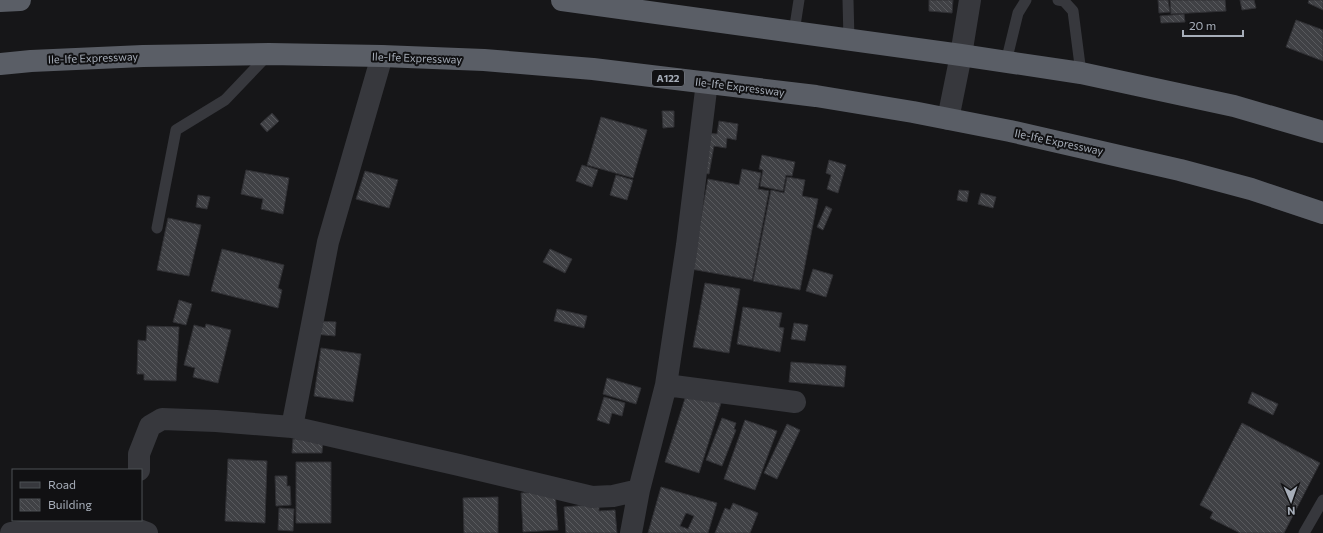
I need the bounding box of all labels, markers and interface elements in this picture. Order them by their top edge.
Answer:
scale bar [1183,12,1243,38]
text: 20 m [1189,18,1216,32]
street label: Ile-Ife Expressway [48,49,139,66]
street label: Ile-Ife Expressway [372,49,463,66]
road number: A122 [652,70,684,86]
street label: Ile-Ife Expressway [695,75,786,98]
street label: Ile-Ife Expressway [1014,126,1105,157]
legend [12,469,142,521]
text: Road [48,477,76,491]
north arrow [1271,481,1311,521]
text: Building [48,497,92,511]
text: N [1287,505,1296,518]

